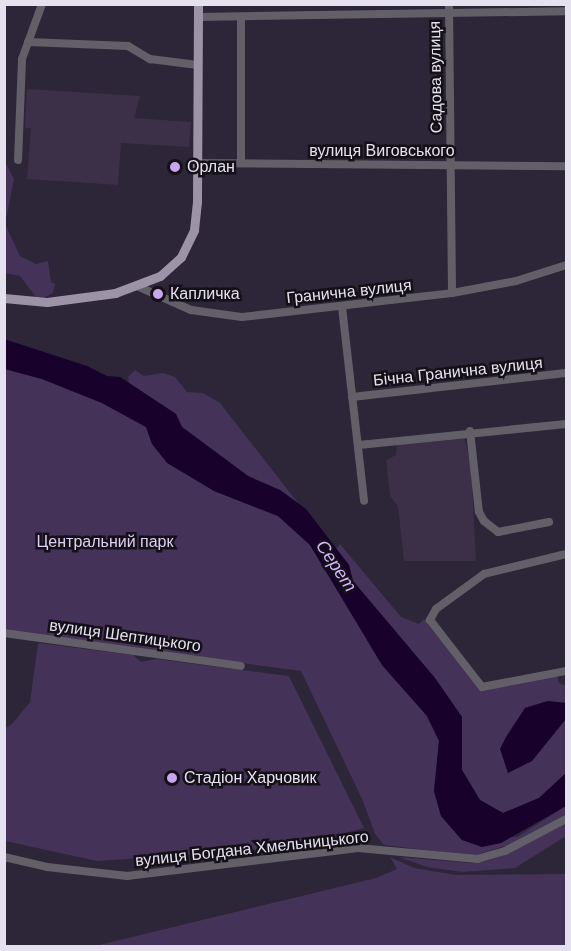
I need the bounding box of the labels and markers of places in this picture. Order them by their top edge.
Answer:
place label: Орлан [187,157,235,177]
marker: Орлан [168,160,182,174]
place label: Капличка [170,284,240,304]
marker: Капличка [151,287,165,301]
place label: Стадіон Харчовик [184,768,316,788]
marker: Стадіон Харчовик [165,771,179,785]

